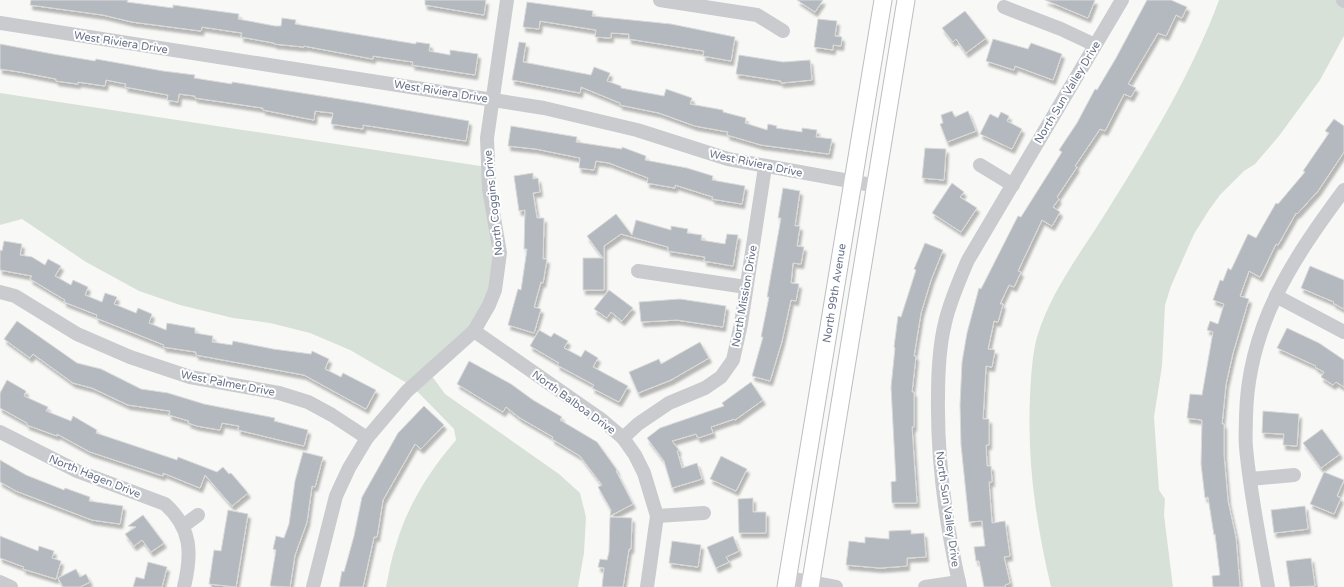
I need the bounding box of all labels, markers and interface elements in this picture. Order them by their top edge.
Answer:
street label: West Riviera Drive [73,29,169,56]
street label: North Sun Valley Drive [1032,39,1103,146]
street label: West Riviera Drive [393,78,489,105]
street label: West Riviera Drive [708,147,804,180]
street label: North Coggins Drive [481,150,506,256]
street label: North 99th Avenue [820,243,849,344]
street label: North Mission Drive [729,244,760,348]
street label: West Palmer Drive [180,368,276,399]
street label: North Balboa Drive [530,368,618,437]
street label: North Sun Valley Drive [933,450,962,568]
street label: North Hagen Drive [47,452,143,501]

